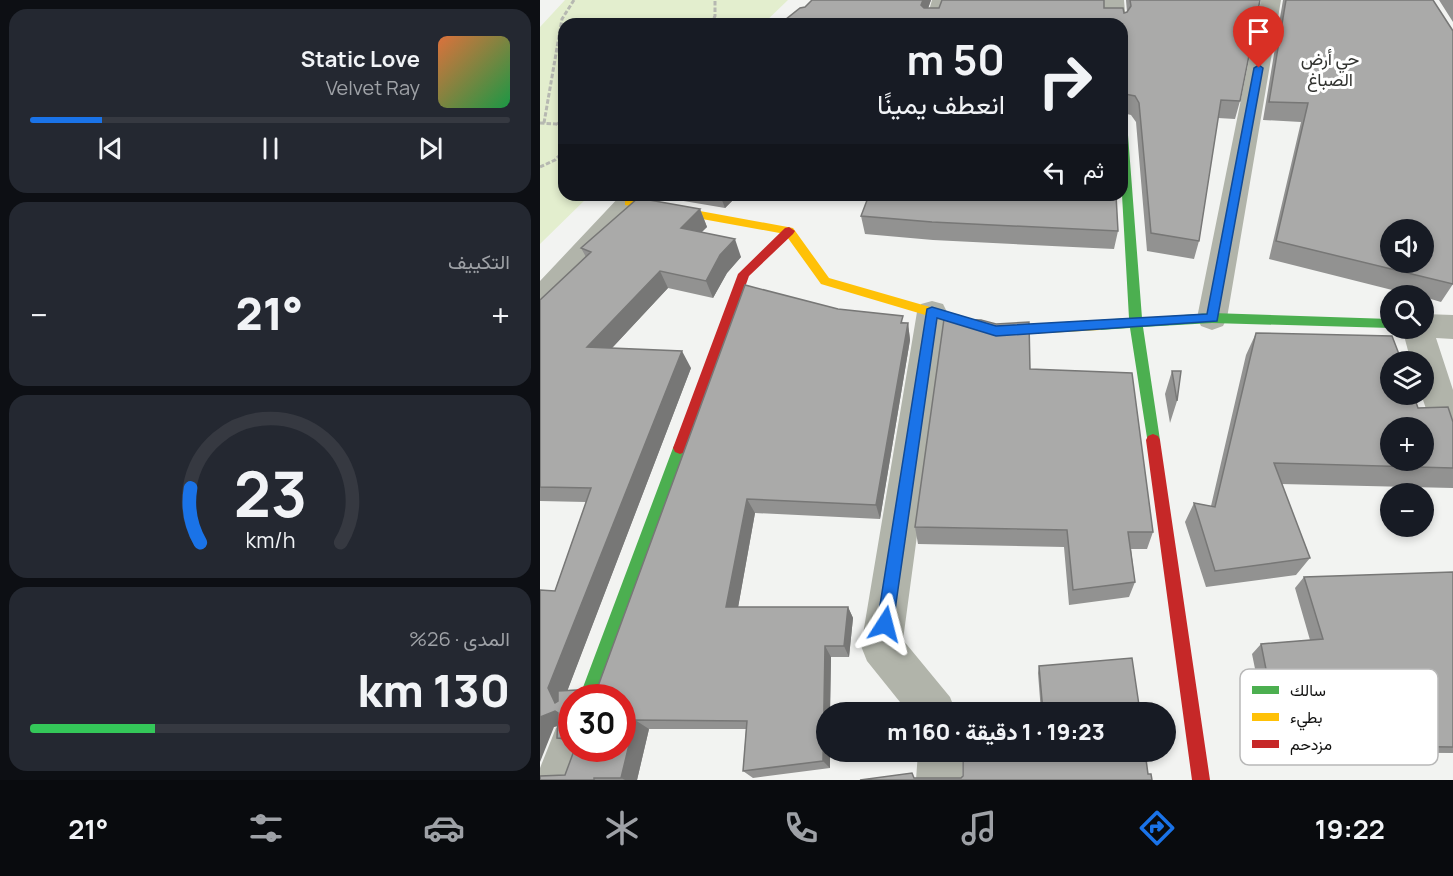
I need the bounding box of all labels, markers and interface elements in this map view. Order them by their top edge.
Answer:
pin [1233,6,1284,68]
icon: arrive [1242,15,1275,48]
text: 50 m [907,30,1005,88]
icon: right [1026,42,1104,120]
text: Static Love [301,44,420,74]
district label: حي أرض الصباغ [1301,46,1359,92]
text: Velvet Ray [326,74,420,101]
text: انعطف يمينًا [877,85,1005,122]
icon: previous [94,132,127,165]
icon: pause [254,132,287,165]
icon: next [414,132,447,165]
text: ثم [1083,155,1104,185]
icon: left [1038,156,1071,189]
map controls [1380,219,1434,537]
button: sound [1380,219,1434,273]
text: التكييف [448,248,510,275]
text: 21° [235,282,303,344]
button: search [1380,285,1434,339]
text: − [30,292,48,337]
text: + [491,292,510,337]
button: layers [1380,351,1434,405]
button: + [1380,417,1434,471]
text: 23 [233,451,307,537]
button: − [1380,483,1434,537]
text: km/h [245,526,295,555]
position arrow [853,592,917,656]
text: المدى · 26% [409,625,510,652]
text: 130 km [358,659,510,721]
legend [1240,669,1438,765]
text: سالك [1290,679,1326,701]
speed limit sign: 30 [558,684,636,762]
text: بطيء [1290,706,1322,731]
text: 19:23 · 1 دقيقة · 160 m [887,717,1105,747]
text: مزدحم [1290,733,1332,755]
icon: filters [245,807,287,849]
icon: car [423,807,465,849]
icon: climate [601,807,643,849]
icon: phone [780,807,822,849]
icon: music [958,807,1000,849]
icon: directions [1136,807,1178,849]
text: 21° [68,810,108,847]
text: 19:22 [1315,810,1385,847]

